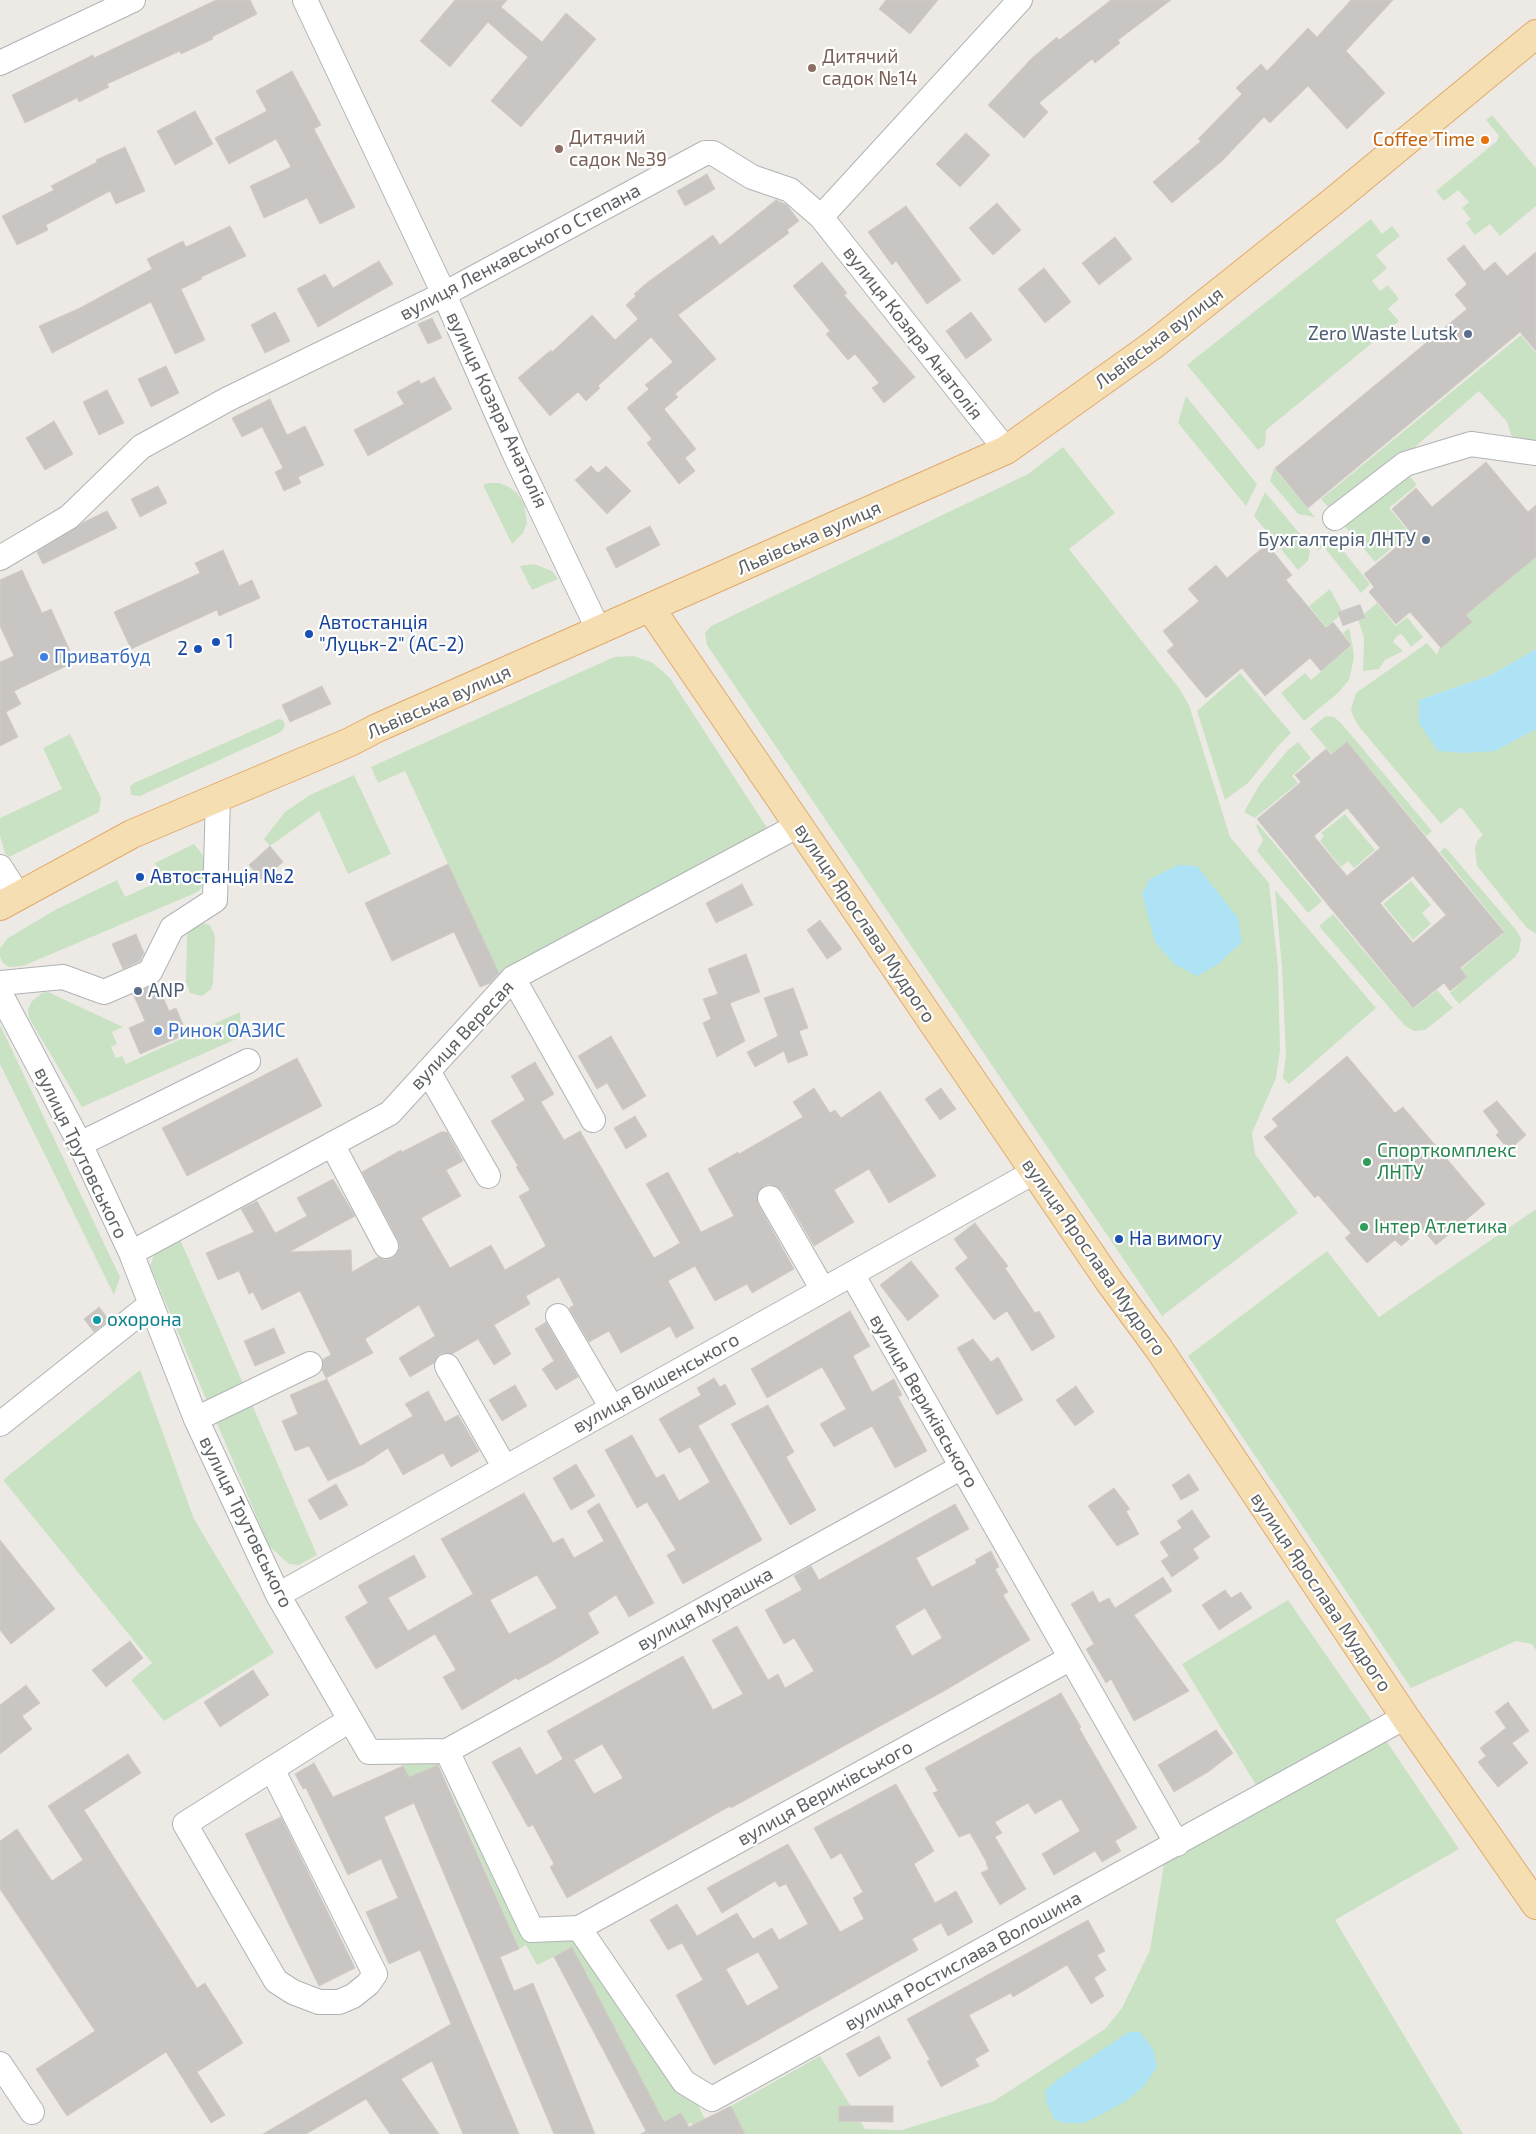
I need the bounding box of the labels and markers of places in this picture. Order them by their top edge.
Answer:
place label: Дитячий садок №14 [822,46,918,90]
marker: Дитячий садок №14 [806,62,818,74]
place label: Дитячий садок №39 [569,127,667,171]
place label: Coffee Time [1373,129,1475,151]
marker: Coffee Time [1479,134,1491,146]
marker: Дитячий садок №39 [553,143,565,155]
place label: Zero Waste Lutsk [1308,323,1458,345]
marker: Zero Waste Lutsk [1462,328,1474,340]
place label: Бухгалтерія ЛНТУ [1258,529,1416,551]
marker: Бухгалтерія ЛНТУ [1420,534,1432,546]
place label: Автостанція "Луцьк-2" (АС-2) [319,612,464,656]
marker: Автостанція "Луцьк-2" (АС-2) [303,628,315,640]
place label: 1 [226,631,234,653]
marker: 1 [210,636,222,648]
place label: 2 [177,638,188,660]
marker: 2 [192,643,204,655]
place label: Приватбуд [54,646,151,668]
marker: Приватбуд [38,651,50,663]
place label: Автостанція №2 [150,866,294,888]
marker: Автостанція №2 [134,871,146,883]
place label: ANP [148,980,184,1002]
marker: ANP [132,985,144,997]
place label: Ринок ОАЗИС [168,1020,286,1042]
marker: Ринок ОАЗИС [152,1025,164,1037]
place label: Спорткомплекс ЛНТУ [1377,1140,1516,1184]
marker: Спорткомплекс ЛНТУ [1361,1156,1373,1168]
place label: Інтер Атлетика [1374,1216,1508,1238]
marker: Інтер Атлетика [1358,1221,1370,1233]
place label: На вимогу [1129,1228,1222,1250]
marker: На вимогу [1113,1233,1125,1245]
place label: охорона [107,1309,182,1331]
marker: охорона [91,1314,103,1326]

